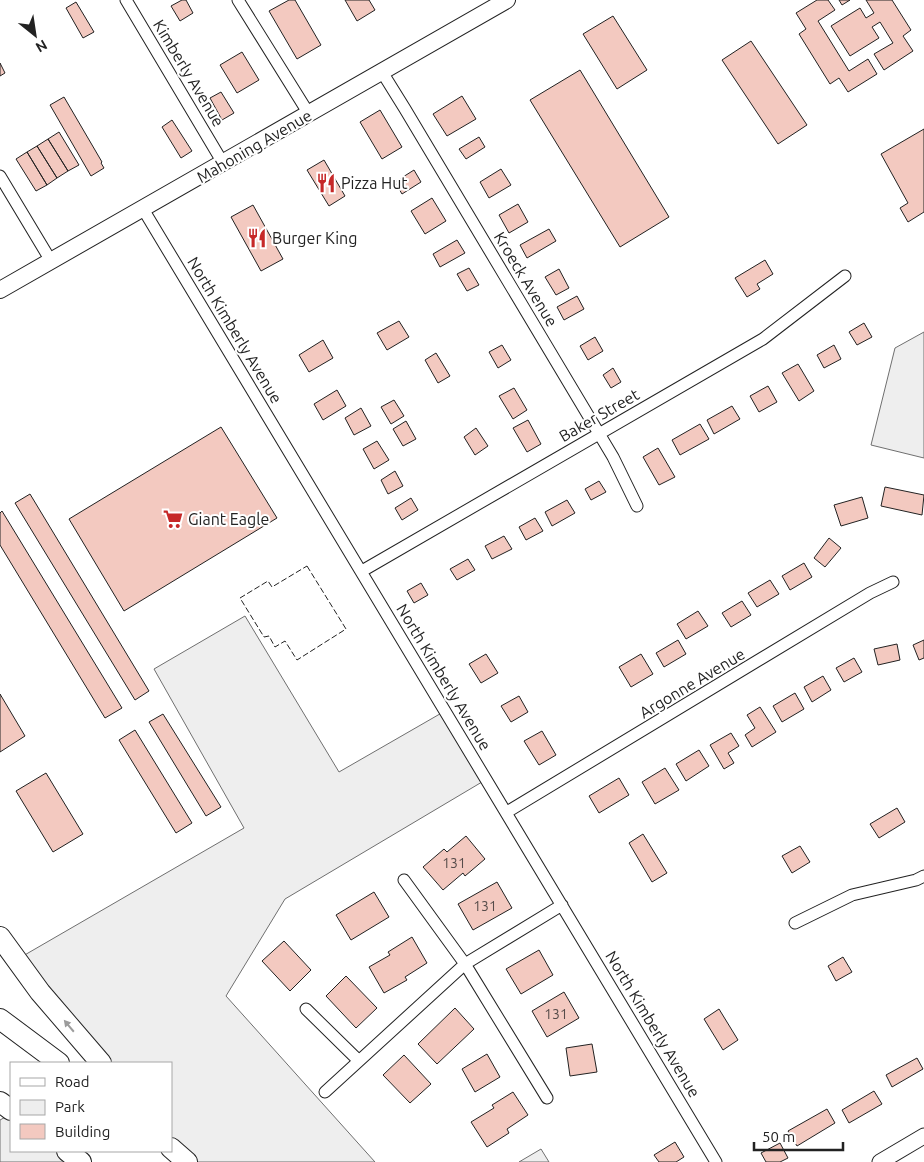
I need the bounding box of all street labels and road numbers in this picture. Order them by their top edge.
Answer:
street label: Kimberly Avenue [150,16,228,130]
street label: Mahoning Avenue [193,106,315,186]
street label: Kroeck Avenue [491,228,561,330]
street label: North Kimberly Avenue [184,254,286,406]
street label: Baker Street [556,384,643,445]
street label: North Kimberly Avenue [393,601,495,753]
street label: Argonne Avenue [636,644,748,722]
street label: North Kimberly Avenue [602,948,704,1100]

